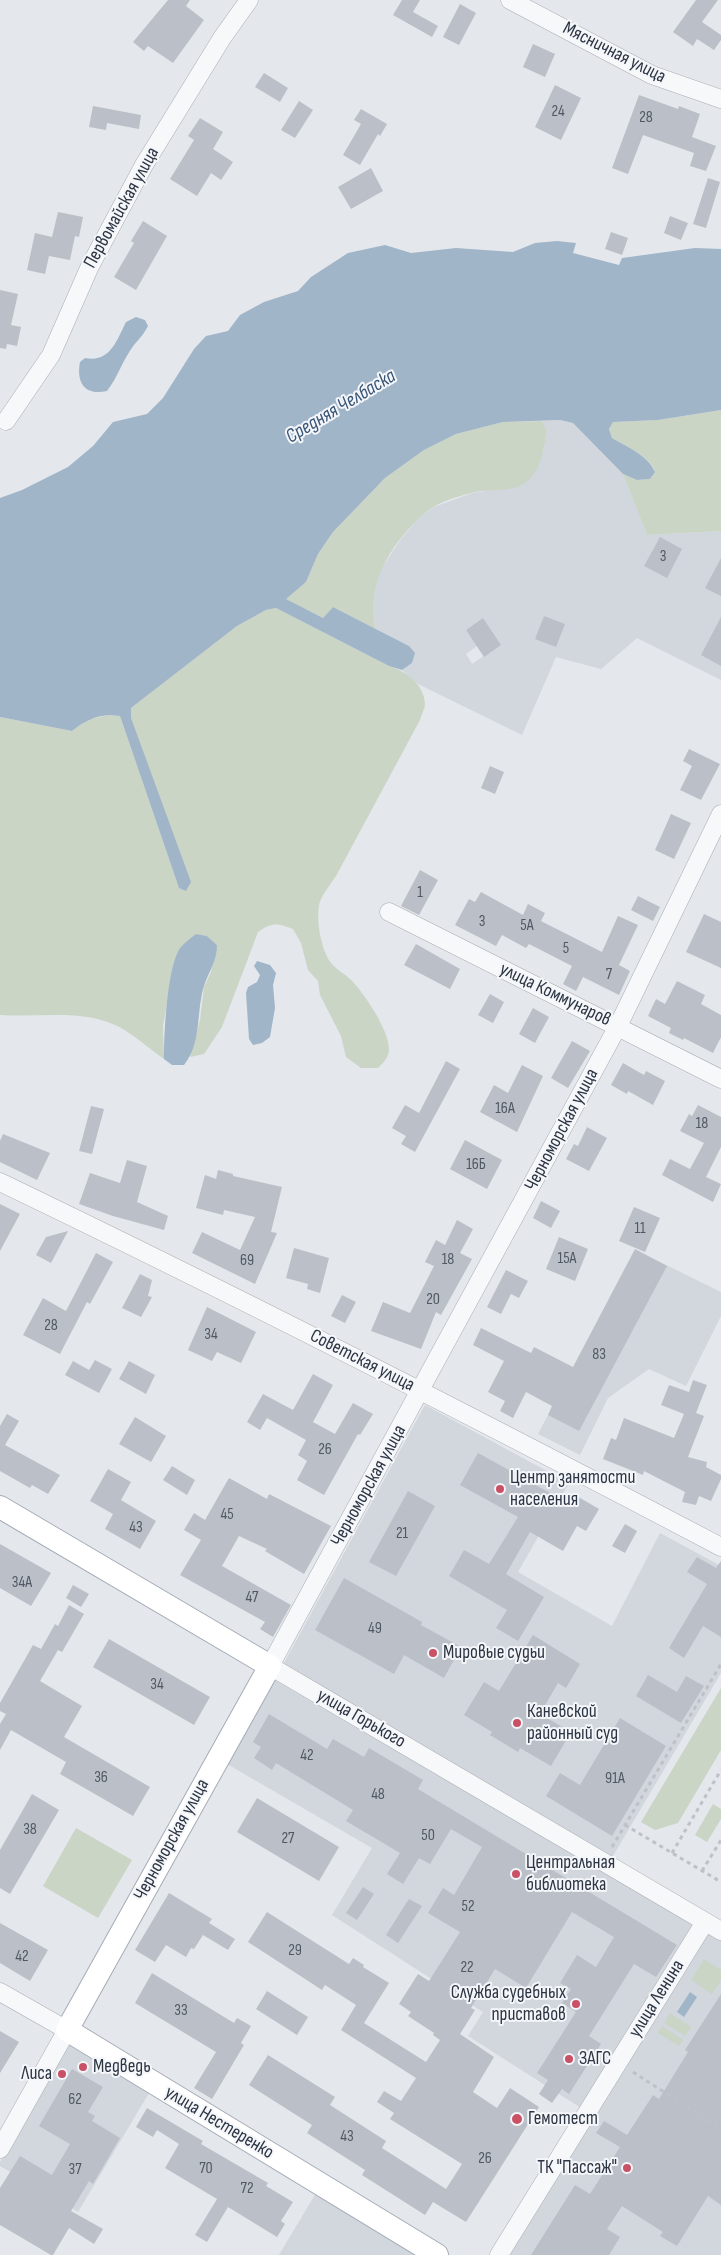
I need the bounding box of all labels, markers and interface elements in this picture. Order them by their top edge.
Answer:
street label: Мясничная улица [559,17,669,89]
house number: 24 [551,102,565,122]
house number: 28 [639,108,653,128]
street label: Первомайская улица [79,143,165,273]
water label: Средняя Челбаска [282,365,400,449]
house number: 3 [660,547,666,567]
house number: 1 [417,883,423,903]
house number: 3 [479,912,485,932]
house number: 5А [520,916,534,936]
house number: 5 [563,939,569,959]
street label: улица Коммунаров [496,958,614,1032]
house number: 7 [606,965,612,985]
street label: Черноморская улица [520,1065,604,1195]
house number: 16А [495,1099,515,1119]
house number: 18 [696,1114,708,1134]
house number: 16Б [466,1155,486,1175]
house number: 11 [634,1219,646,1239]
house number: 15А [558,1249,576,1269]
house number: 18 [442,1250,454,1270]
house number: 69 [240,1251,254,1271]
house number: 20 [426,1290,440,1310]
house number: 28 [44,1316,58,1336]
house number: 34 [204,1325,218,1345]
street label: Советская улица [306,1325,418,1397]
house number: 83 [592,1345,606,1365]
street label: Черноморская улица [326,1421,412,1551]
house number: 26 [318,1440,332,1460]
place label: Центр занятости населения [510,1467,635,1511]
marker: Центр занятости населения [494,1483,506,1495]
house number: 45 [220,1505,234,1525]
house number: 43 [129,1518,143,1538]
house number: 21 [396,1524,408,1544]
house number: 34А [12,1573,32,1593]
house number: 47 [246,1588,258,1608]
house number: 49 [368,1619,382,1639]
place label: Мировые судьи [443,1642,545,1664]
marker: Мировые судьи [427,1647,439,1659]
house number: 34 [150,1675,164,1695]
street label: улица Горького [313,1684,409,1754]
place label: Каневской районный суд [527,1701,618,1745]
marker: Каневской районный суд [511,1717,523,1729]
house number: 42 [300,1746,314,1766]
house number: 36 [94,1768,108,1788]
house number: 91А [605,1769,625,1789]
street label: Черноморская улица [129,1775,215,1905]
house number: 48 [371,1785,385,1805]
house number: 38 [23,1820,37,1840]
house number: 50 [421,1826,435,1846]
house number: 27 [281,1829,295,1849]
place label: Центральная библиотека [526,1852,615,1896]
marker: Центральная библиотека [510,1868,522,1880]
house number: 52 [461,1897,475,1917]
house number: 29 [288,1941,302,1961]
house number: 42 [15,1947,29,1967]
street label: улица Ленина [624,1956,690,2042]
house number: 22 [460,1958,474,1978]
place label: Служба судебных приставов [451,1982,566,2026]
marker: Служба судебных приставов [570,1998,582,2010]
house number: 33 [174,2001,188,2021]
place label: ЗАГС [579,2048,611,2070]
marker: ЗАГС [563,2053,575,2065]
place label: Медведь [93,2056,151,2078]
marker: Медведь [77,2061,89,2073]
place label: Лиса [21,2063,52,2085]
marker: Лиса [56,2068,68,2080]
street label: улица Нестеренко [160,2082,278,2164]
house number: 62 [68,2090,82,2110]
place label: Гемотест [528,2108,598,2130]
marker: Гемотест [510,2112,524,2126]
house number: 43 [340,2127,354,2147]
house number: 26 [478,2149,492,2169]
place label: ТК "Пассаж" [537,2157,617,2179]
house number: 70 [199,2159,213,2179]
house number: 37 [68,2160,82,2180]
marker: ТК "Пассаж" [621,2162,633,2174]
house number: 72 [241,2179,253,2199]

